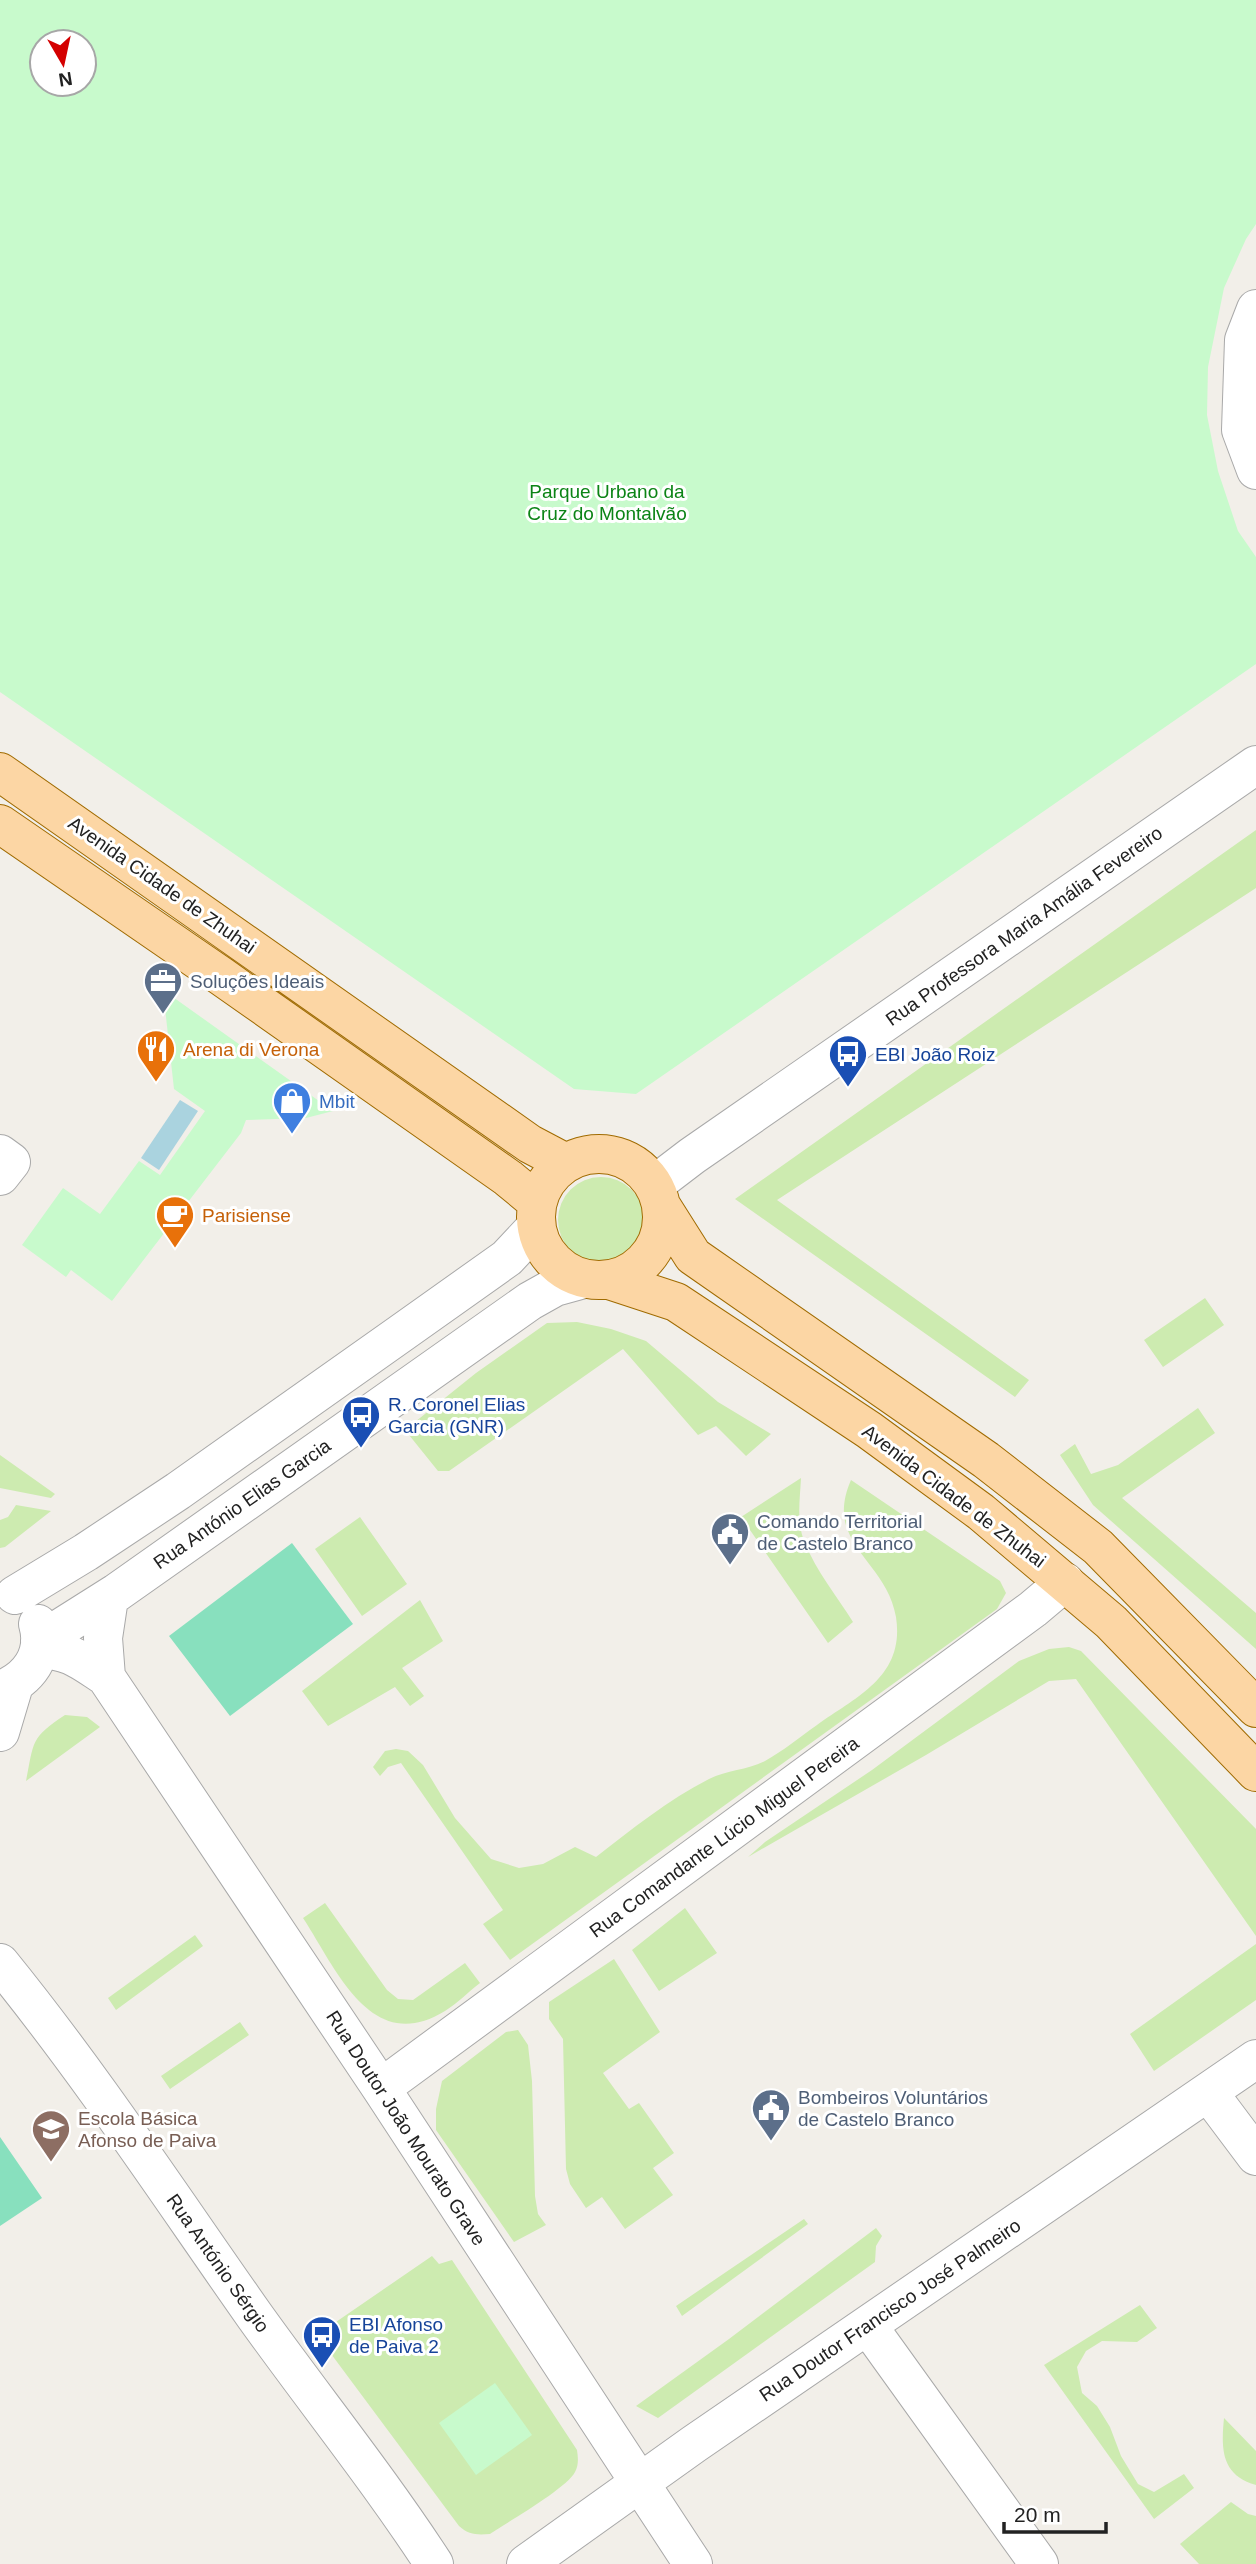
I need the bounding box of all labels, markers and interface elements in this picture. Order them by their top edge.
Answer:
north arrow [28,28,98,98]
text: N [57,68,74,91]
park label: Parque Urbano da Cruz do Montalvão [527,481,687,524]
street label: Avenida Cidade de Zhuhai [64,812,260,958]
street label: Rua Professora Maria Amália Fevereiro [882,822,1166,1030]
office icon: Soluções Ideais [142,960,184,1015]
place label: Soluções Ideais [190,971,324,992]
restaurant icon: Arena di Verona [135,1028,177,1083]
bus stop icon: EBI João Roiz [827,1033,869,1088]
place label: Arena di Verona [183,1039,320,1060]
place label: EBI João Roiz [875,1044,995,1065]
shop icon: Mbit [271,1080,313,1135]
place label: Mbit [319,1091,356,1112]
cafe icon: Parisiense [154,1194,196,1249]
place label: Parisiense [202,1205,291,1226]
bus stop icon: R. Coronel Elias Garcia (GNR) [340,1394,382,1449]
place label: R. Coronel Elias Garcia (GNR) [388,1394,525,1437]
street label: Avenida Cidade de Zhuhai [858,1420,1050,1572]
street label: Rua António Elias Garcia [149,1435,335,1573]
public building icon: Comando Territorial de Castelo Branco [709,1511,751,1566]
place label: Comando Territorial de Castelo Branco [757,1511,922,1554]
street label: Rua Comandante Lúcio Miguel Pereira [585,1732,863,1942]
street label: Rua Doutor João Mourato Grave [322,2007,490,2249]
public building icon: Bombeiros Voluntários de Castelo Branco [750,2087,792,2142]
place label: Bombeiros Voluntários de Castelo Branco [798,2087,988,2130]
school or university icon: Escola Básica Afonso de Paiva [30,2108,72,2163]
place label: Escola Básica Afonso de Paiva [78,2108,217,2151]
street label: Rua António Sérgio [162,2190,274,2336]
street label: Rua Doutor Francisco José Palmeiro [755,2214,1025,2406]
bus stop icon: EBI Afonso de Paiva 2 [301,2314,343,2369]
place label: EBI Afonso de Paiva 2 [349,2314,443,2357]
scale bar [1004,2490,1106,2534]
text: 20 m [1014,2503,1061,2526]

